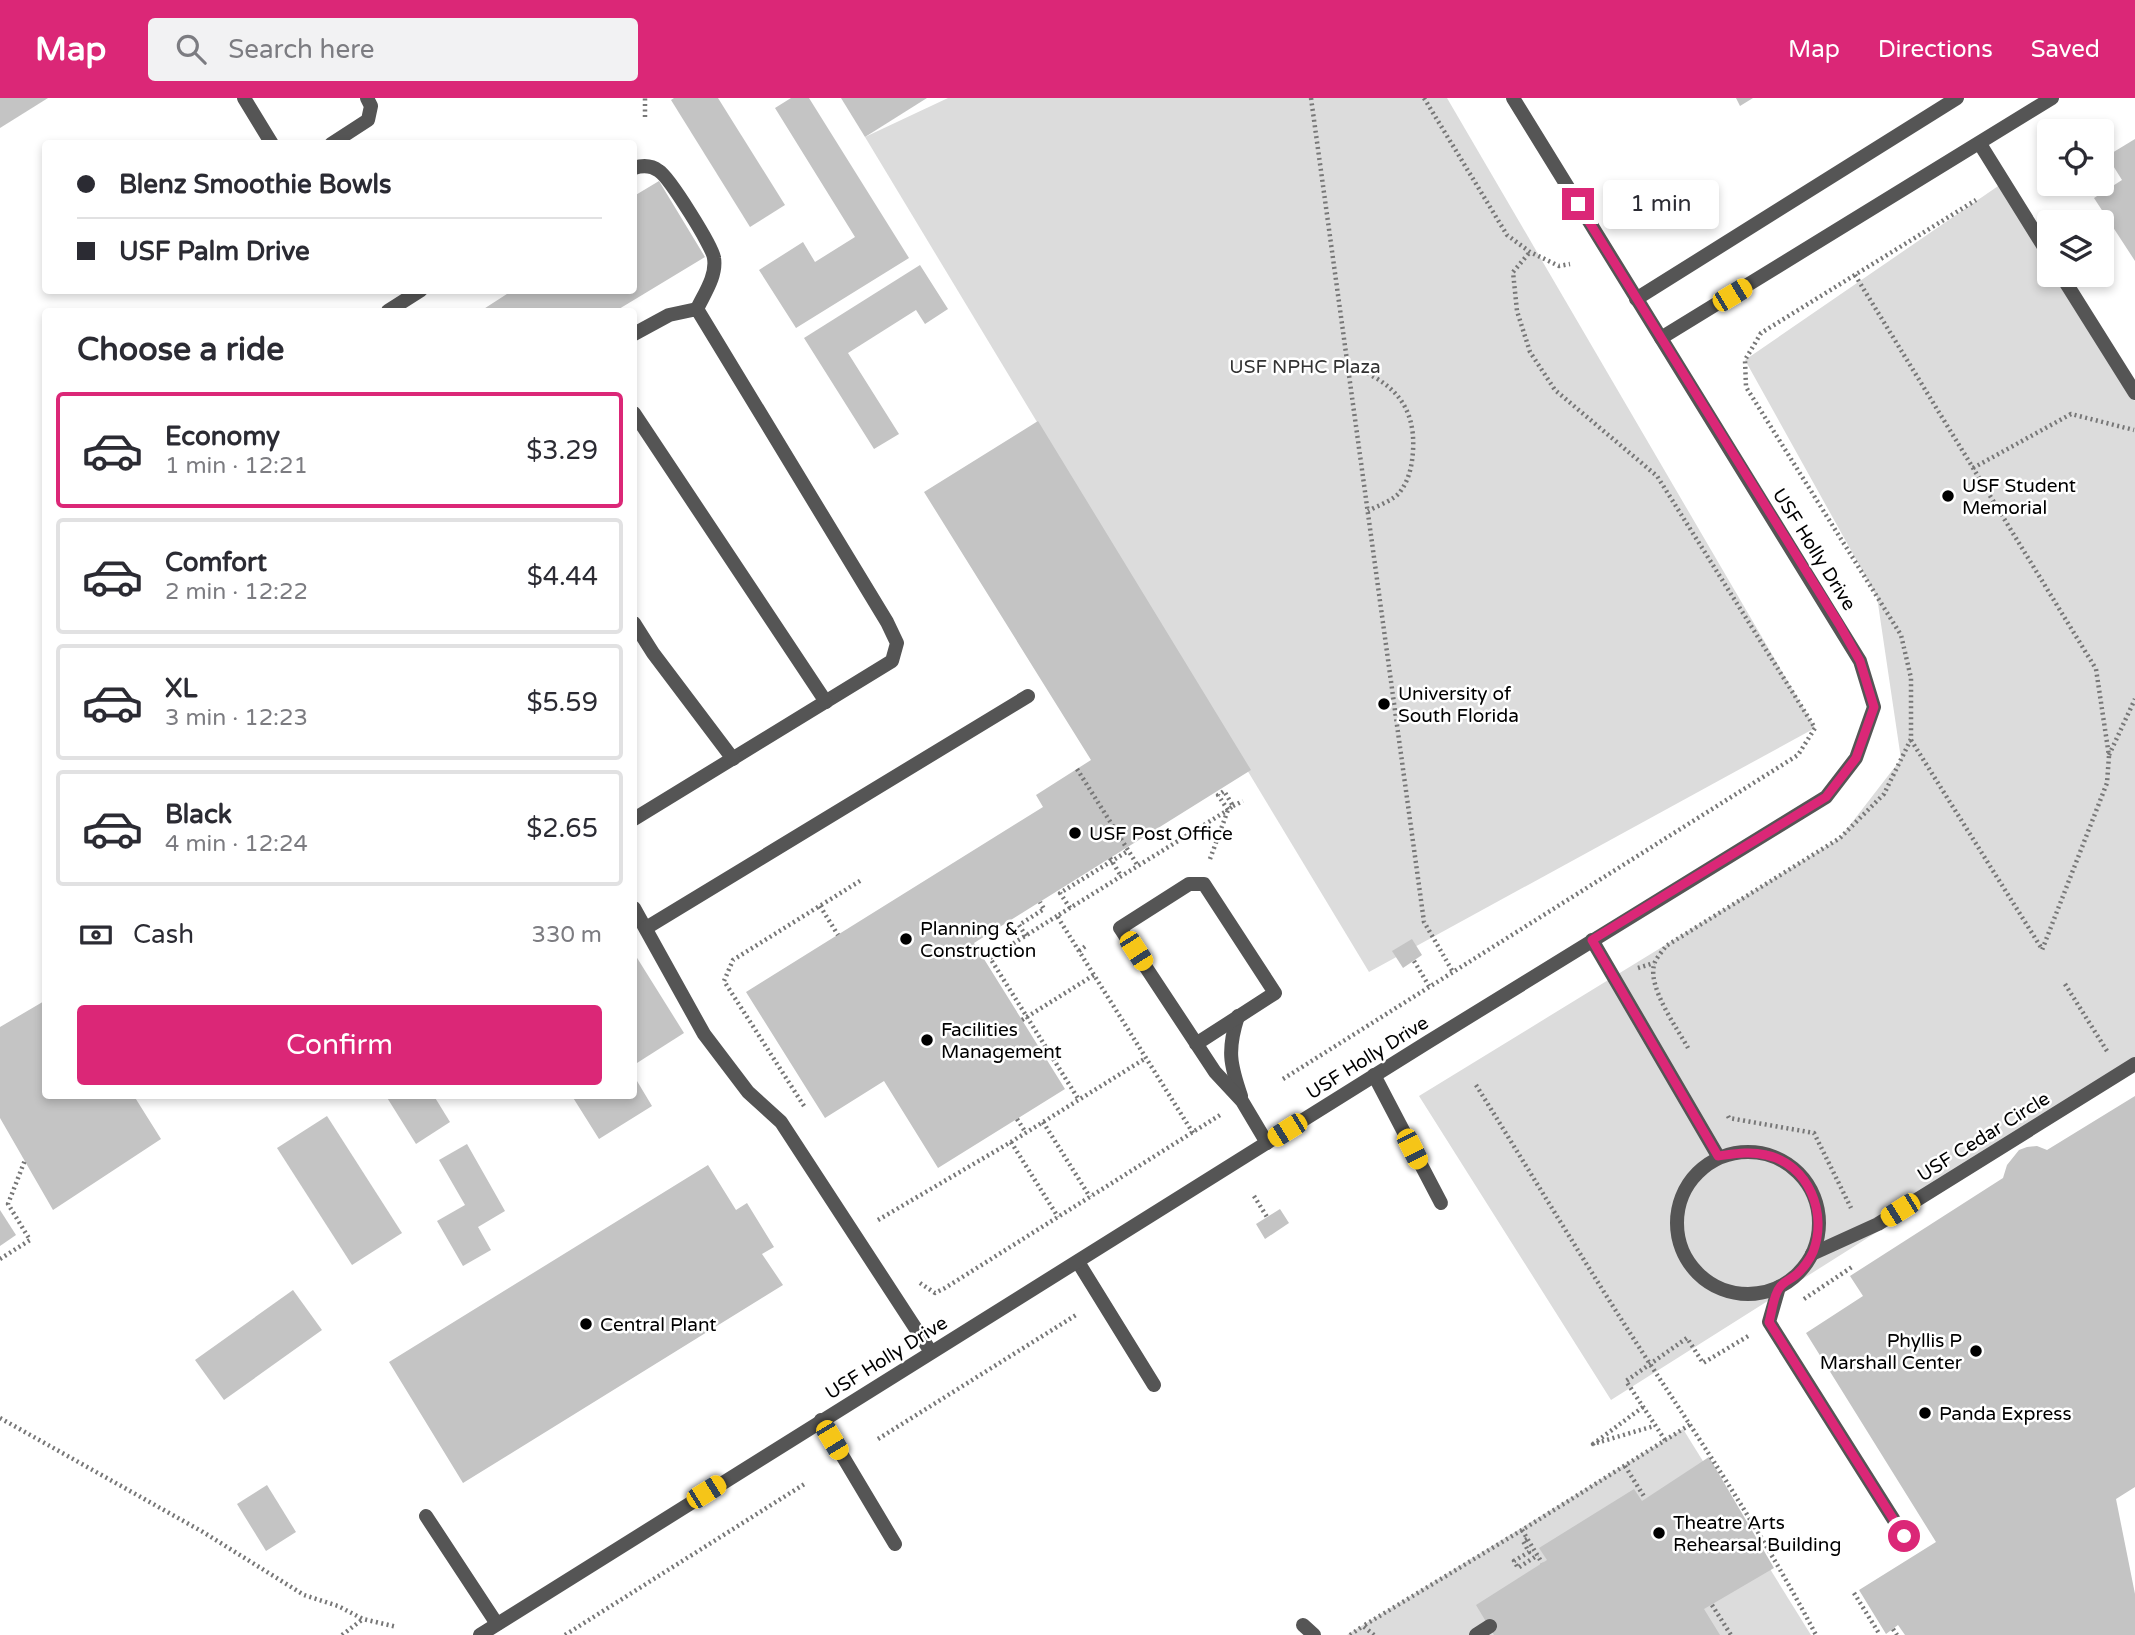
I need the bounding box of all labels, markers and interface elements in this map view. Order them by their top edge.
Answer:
search box [148,18,638,81]
text: Map [35,30,106,69]
icon: search [172,30,210,68]
text: Search here [228,34,374,65]
text: Map [1788,35,1840,64]
text: Directions [1878,35,1993,64]
text: Saved [2031,35,2100,64]
map controls [2037,119,2114,287]
button: locate [2037,119,2114,196]
text: Blenz Smoothie Bowls [119,169,392,200]
callout: 1 min [1602,180,1718,228]
route end [1562,188,1594,220]
text: 1 min [1630,190,1692,218]
button: layers [2037,210,2114,287]
text: USF Palm Drive [119,236,310,267]
car [1709,275,1756,315]
text: Choose a ride [77,331,284,369]
park label: USF NPHC Plaza [1229,356,1381,378]
icon: car [81,419,144,482]
text: Economy [165,421,280,452]
text: $3.29 [526,435,598,466]
text: 1 min · 12:21 [165,452,308,480]
place label: USF Student Memorial [1962,475,2076,519]
street label: USF Holly Drive [1768,484,1860,615]
marker: USF Student Memorial [1940,488,1956,504]
icon: car [81,545,144,608]
text: Comfort [165,547,267,578]
text: $4.44 [527,561,598,592]
text: 2 min · 12:22 [165,578,308,606]
icon: car [81,671,144,734]
text: XL [165,673,197,704]
place label: University of South Florida [1398,683,1519,727]
text: $5.59 [526,687,598,718]
marker: University of South Florida [1376,696,1392,712]
text: 3 min · 12:23 [165,704,308,732]
icon: car [81,797,144,860]
text: Black [165,799,232,830]
text: $2.65 [526,813,598,844]
place label: USF Post Office [1089,823,1233,845]
marker: USF Post Office [1067,825,1083,841]
text: 4 min · 12:24 [165,830,308,858]
icon: cash [77,916,115,954]
place label: Planning & Construction [920,918,1036,962]
text: Cash [133,919,194,950]
text: 330 m [532,921,602,949]
car [1116,928,1157,974]
marker: Planning & Construction [898,931,914,947]
button: Confirm [77,1005,602,1085]
street label: USF Holly Drive [1302,1012,1433,1104]
place label: Facilities Management [941,1019,1062,1063]
marker: Facilities Management [919,1032,935,1048]
street label: USF Cedar Circle [1913,1087,2054,1186]
car [1264,1110,1311,1150]
car [1394,1126,1431,1172]
car [1877,1190,1924,1230]
street label: USF Holly Drive [821,1312,952,1404]
place label: Central Plant [600,1314,717,1336]
marker: Central Plant [578,1316,594,1332]
place label: Phyllis P Marshall Center [1820,1330,1963,1374]
marker: Phyllis P Marshall Center [1968,1343,1984,1359]
place label: Panda Express [1939,1403,2072,1425]
marker: Panda Express [1917,1405,1933,1421]
car [813,1417,852,1463]
car [683,1472,730,1512]
place label: Theatre Arts Rehearsal Building [1673,1512,1841,1556]
route start [1888,1520,1920,1552]
marker: Theatre Arts Rehearsal Building [1651,1525,1667,1541]

